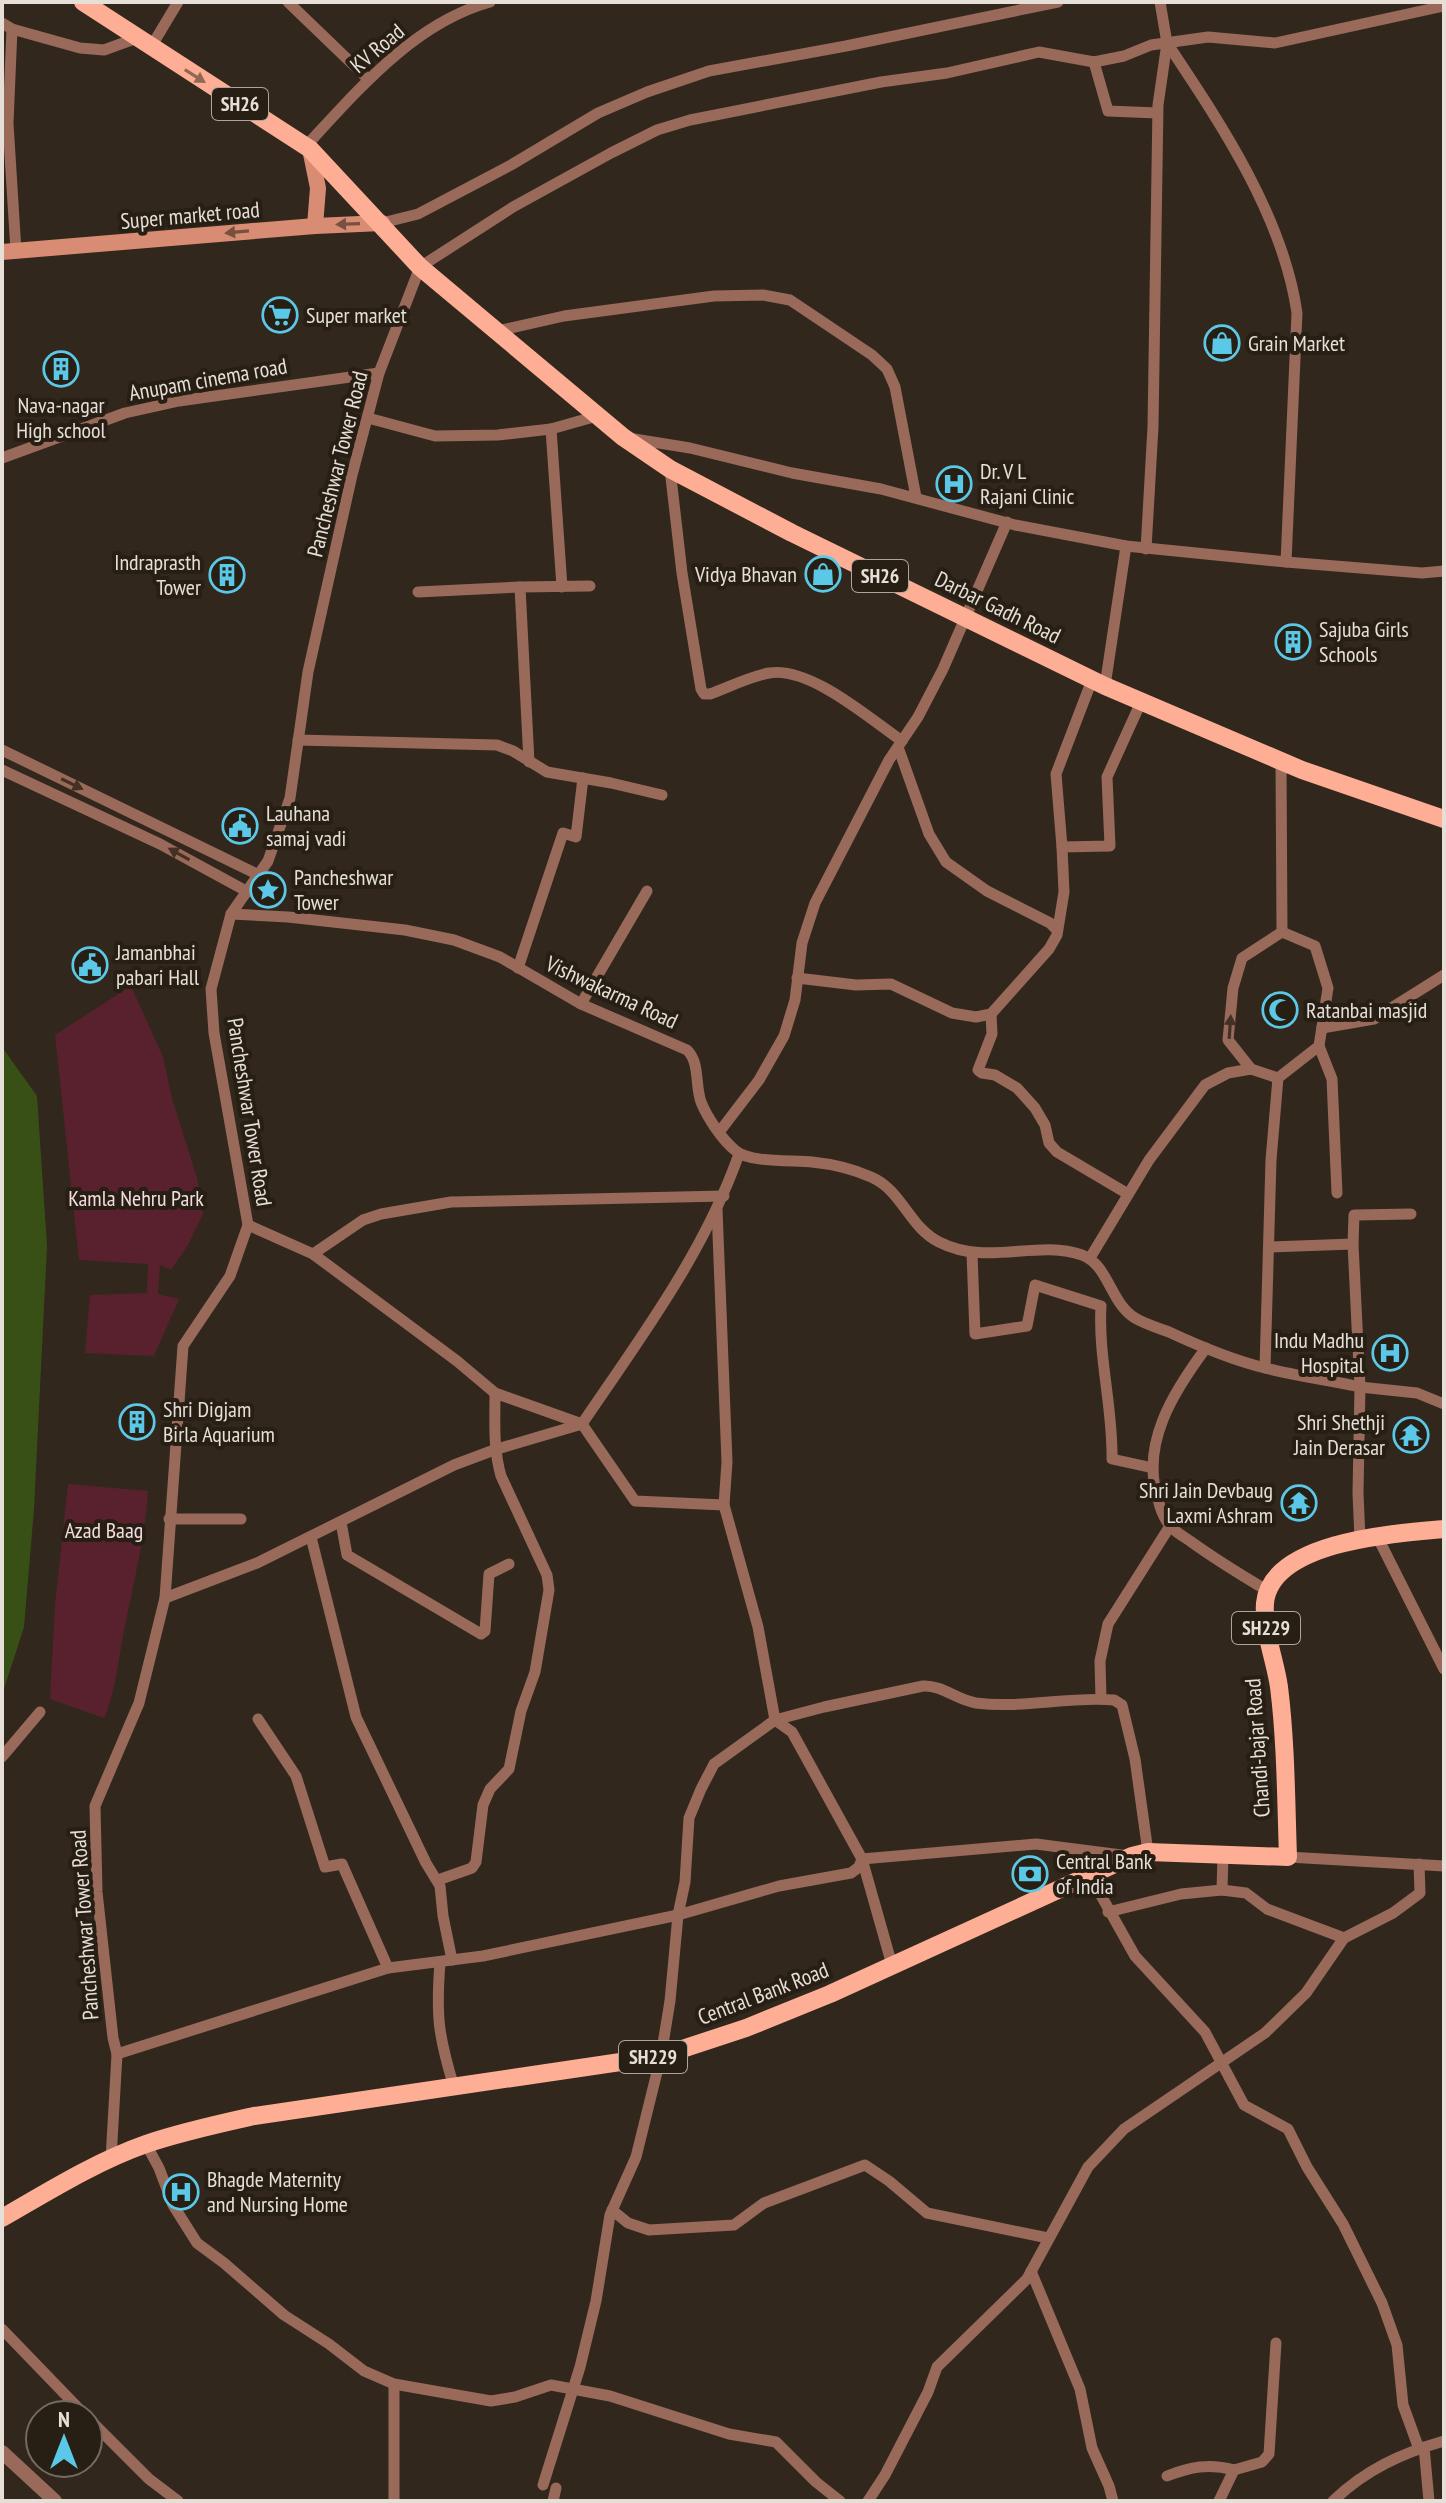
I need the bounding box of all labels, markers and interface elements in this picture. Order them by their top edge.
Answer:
street label: KV Road [344,17,410,79]
one-way arrow [184,68,206,82]
road number: SH26 [212,88,268,120]
street label: Super market road [119,195,261,235]
one-way arrow [335,218,360,231]
one-way arrow [224,226,249,239]
supermarket icon: Super market [261,296,299,334]
place label: Super market [306,301,407,329]
shop icon: Grain Market [1203,324,1241,362]
place label: Grain Market [1248,329,1345,357]
building icon: Nava-nagar High school [42,350,80,388]
street label: Anupam cinema road [127,351,289,407]
street label: Pancheshwar Tower Road [300,368,374,560]
place label: Nava-nagar High school [16,391,107,444]
place label: Dr. V L Rajani Clinic [980,457,1074,510]
hospital icon: Dr. V L Rajani Clinic [935,465,973,503]
place label: Indraprasth Tower [114,548,201,601]
shop icon: Vidya Bhavan [804,555,842,593]
building icon: Indraprasth Tower [208,556,246,594]
place label: Vidya Bhavan [694,560,797,588]
road number: SH26 [852,560,908,592]
street label: Darbar Gadh Road [931,565,1065,649]
place label: Sajuba Girls Schools [1319,615,1409,668]
building icon: Sajuba Girls Schools [1274,623,1312,661]
one-way arrow [61,777,84,791]
place label: Lauhana samaj vadi [266,799,346,852]
public building icon: Lauhana samaj vadi [221,807,259,845]
one-way arrow [168,848,190,862]
place label: Pancheshwar Tower [294,863,393,916]
place icon: Pancheshwar Tower [249,871,287,909]
place label: Jamanbhai pabari Hall [115,938,200,991]
public building icon: Jamanbhai pabari Hall [71,946,109,984]
street label: Vishwakarma Road [541,949,683,1035]
mosque icon: Ratanbai masjid [1261,991,1299,1029]
place label: Ratanbai masjid [1306,996,1427,1024]
one-way arrow [1223,1014,1236,1040]
street label: Pancheshwar Tower Road [221,1016,279,1208]
park label: Kamla Nehru Park [68,1184,204,1212]
place label: Indu Madhu Hospital [1274,1326,1365,1379]
hospital icon: Indu Madhu Hospital [1371,1334,1409,1372]
place label: Shri Digjam Birla Aquarium [163,1395,275,1448]
building icon: Shri Digjam Birla Aquarium [118,1403,156,1441]
place label: Shri Shethji Jain Derasar [1293,1408,1385,1461]
temple icon: Shri Shethji Jain Derasar [1392,1416,1430,1454]
place label: Shri Jain Devbaug Laxmi Ashram [1139,1476,1273,1529]
temple icon: Shri Jain Devbaug Laxmi Ashram [1280,1484,1318,1522]
park label: Azad Baag [65,1516,143,1544]
road number: SH229 [1232,1612,1300,1644]
street label: Chandi-bajar Road [1238,1678,1276,1818]
street label: Pancheshwar Tower Road [63,1829,105,2021]
place label: Central Bank of India [1056,1847,1153,1900]
bank icon: Central Bank of India [1011,1855,1049,1893]
street label: Central Bank Road [694,1955,832,2031]
road number: SH229 [619,2041,687,2073]
place label: Bhagde Maternity and Nursing Home [207,2165,348,2218]
hospital icon: Bhagde Maternity and Nursing Home [162,2173,200,2211]
north arrow [24,2399,104,2479]
text: N [58,2405,70,2433]

